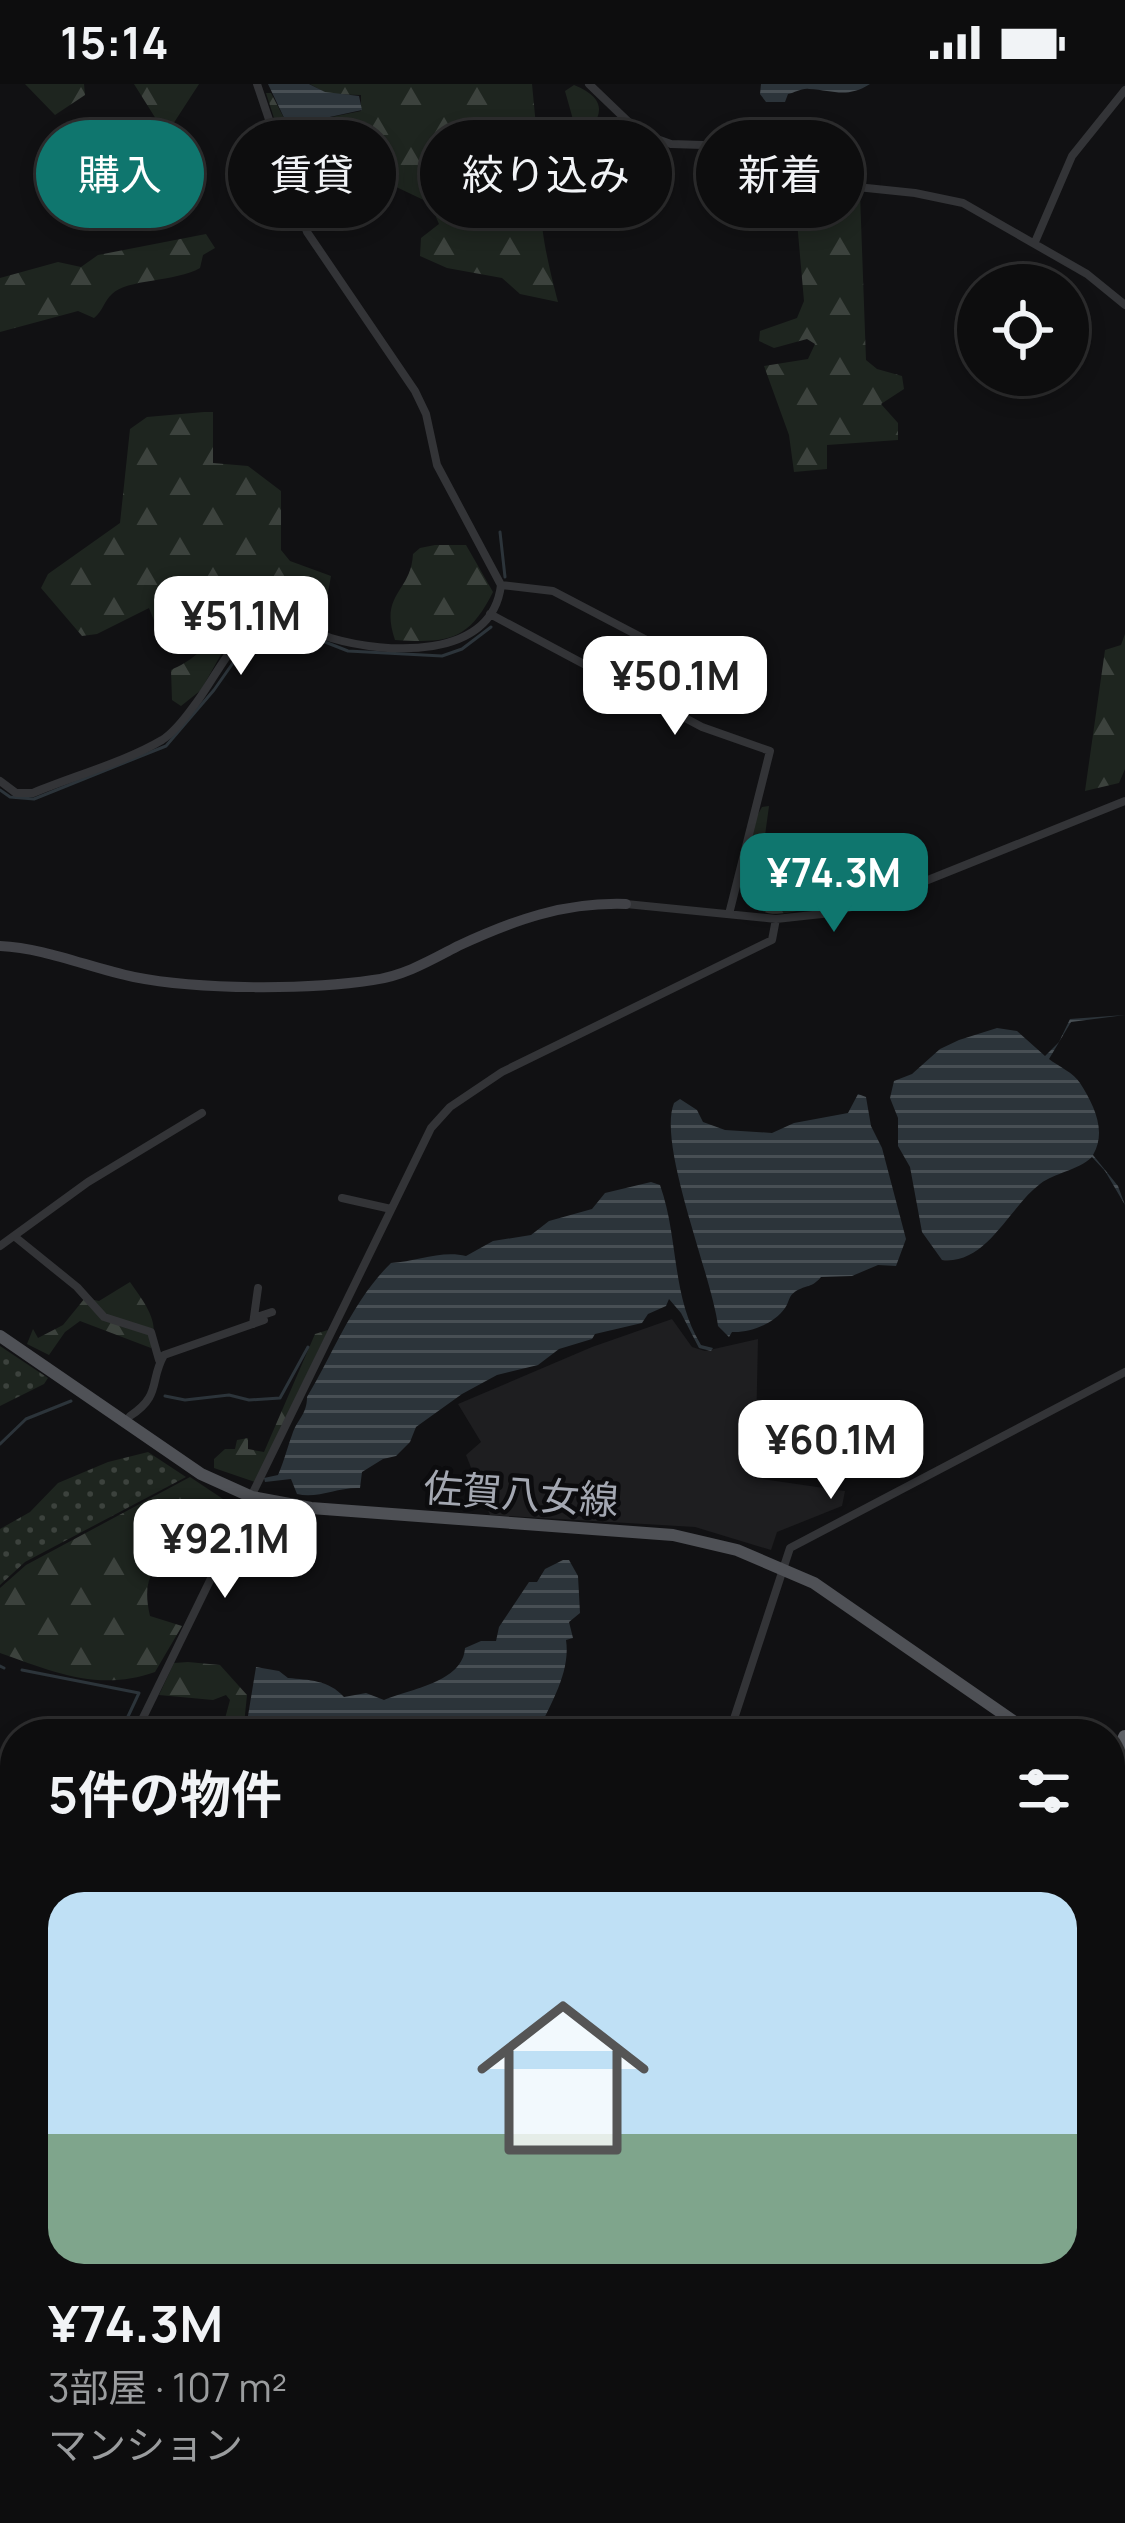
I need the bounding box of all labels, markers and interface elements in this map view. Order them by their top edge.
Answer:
text: 15:14 [60,11,169,73]
chip: 購入 [36,120,204,228]
chip: 賃貸 [228,120,396,228]
chip: 絞り込み [420,120,672,228]
chip: 新着 [696,120,864,228]
map controls [957,264,1089,396]
button: locate [957,264,1089,396]
pin: ¥51.1M [143,576,339,678]
text: ¥51.1M [181,588,301,642]
pin: ¥50.1M [577,636,773,738]
text: ¥50.1M [610,648,740,702]
pin: ¥74.3M [736,833,932,935]
text: ¥74.3M [767,845,901,899]
pin: ¥60.1M [733,1400,929,1502]
text: ¥60.1M [765,1412,897,1466]
street label: 佐賀八女線 [422,1459,620,1527]
pin: ¥92.1M [127,1499,323,1601]
text: ¥92.1M [161,1511,289,1565]
icon: filters [1011,1758,1077,1824]
text: 5件の物件 [48,1759,282,1828]
icon: home [455,1970,671,2186]
text: ¥74.3M [48,2288,223,2357]
text: 3部屋 · 107 m² [48,2360,287,2414]
text: マンション [48,2417,243,2471]

